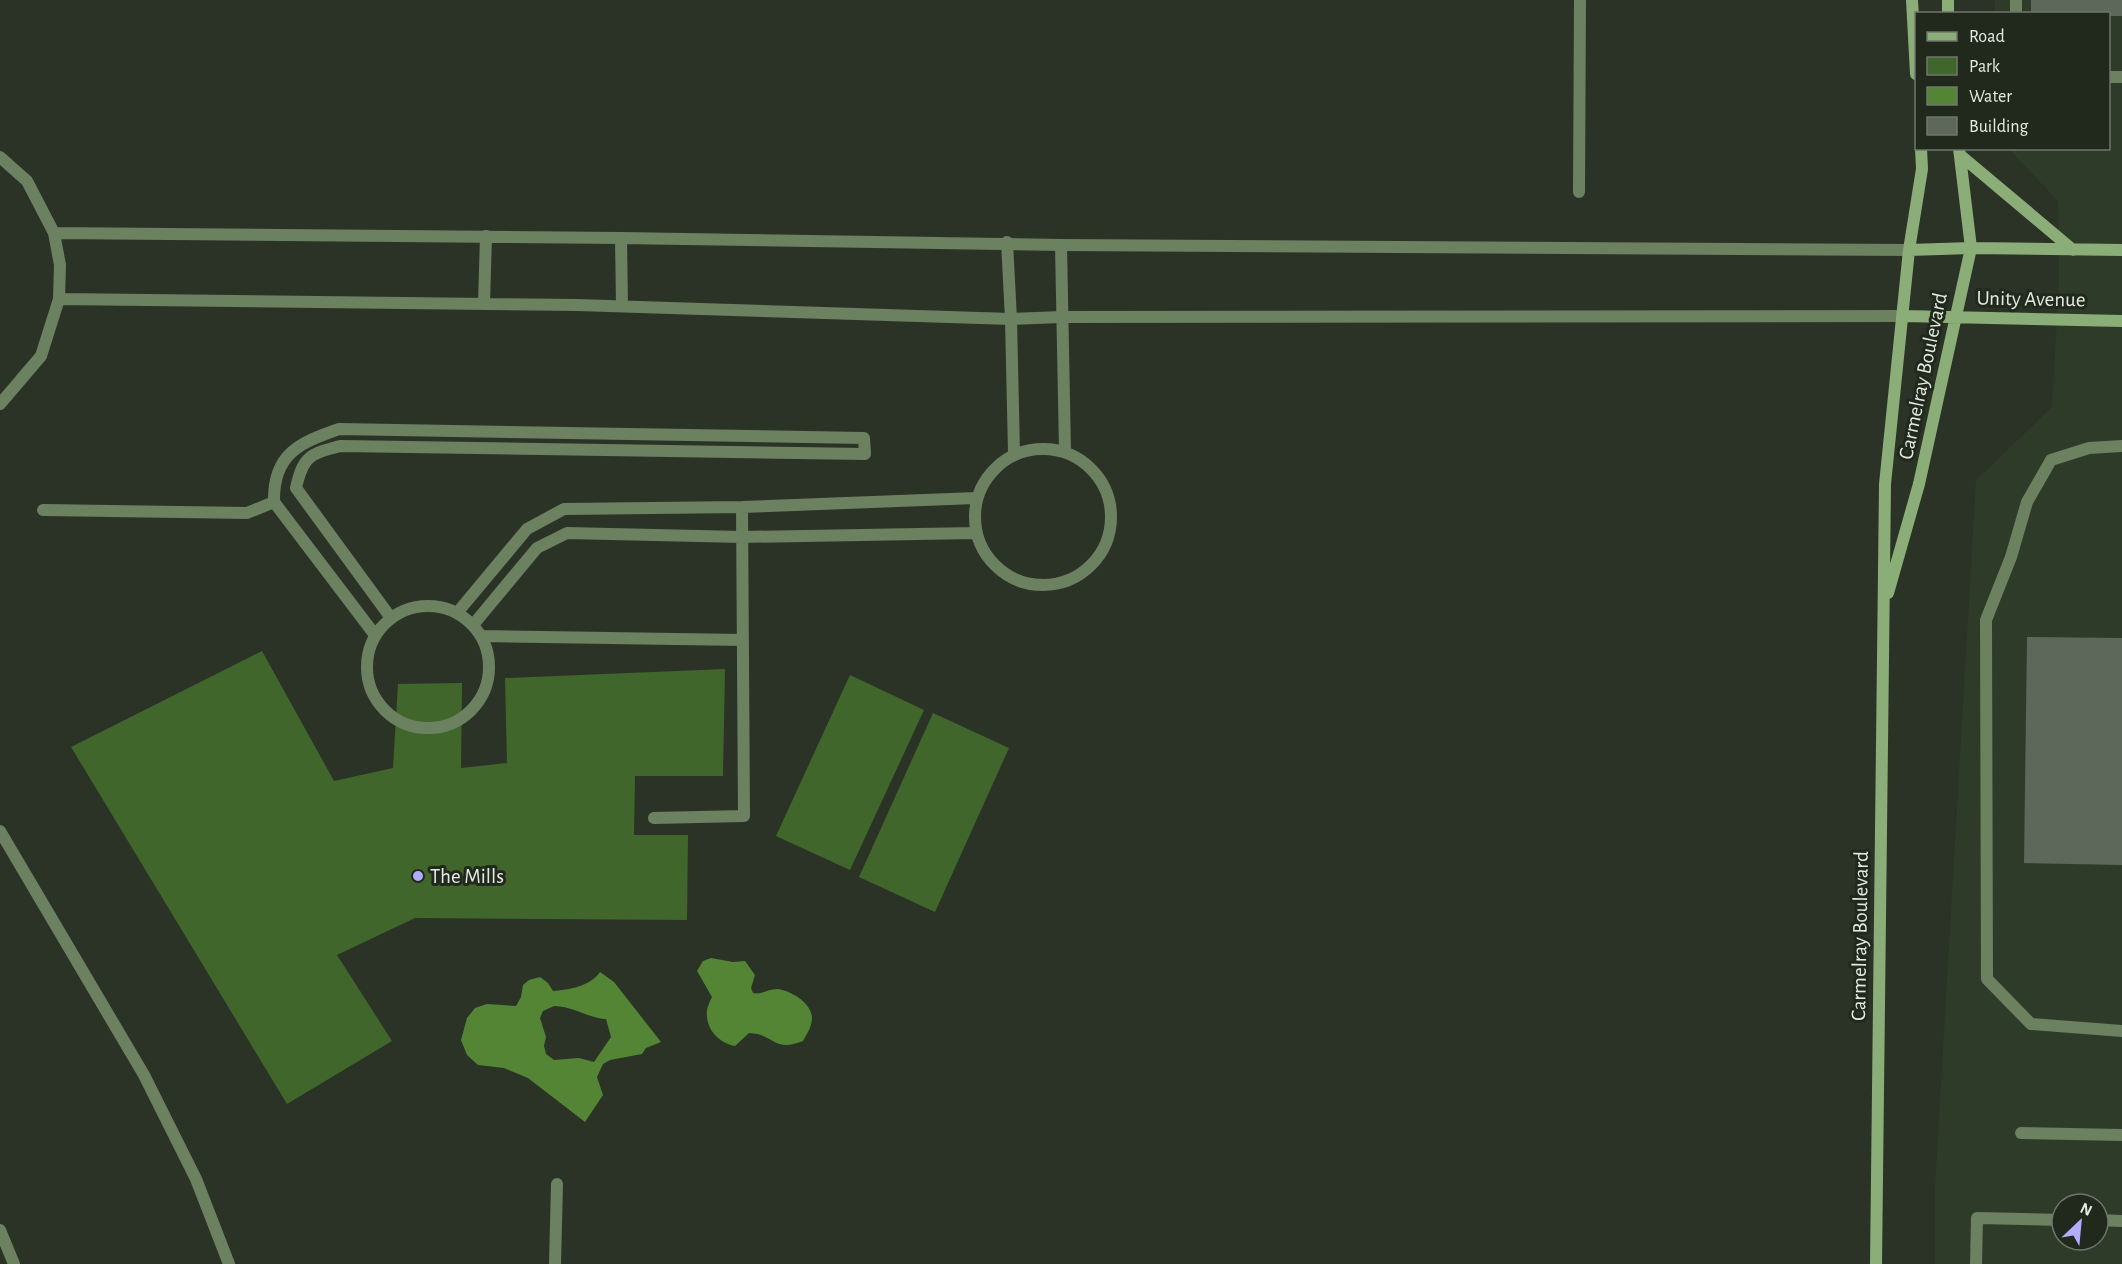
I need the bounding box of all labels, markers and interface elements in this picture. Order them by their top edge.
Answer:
legend [1915,12,2110,150]
text: Road [1969,28,2005,46]
text: Park [1969,58,2001,76]
text: Water [1969,88,2012,106]
text: Building [1969,118,2029,136]
street label: Unity Avenue [1976,288,2086,310]
street label: Carmelray Boulevard [1895,291,1951,461]
street label: Carmelray Boulevard [1848,851,1872,1021]
place label: The Mills [430,866,504,887]
marker: The Mills [411,869,425,883]
north arrow [2050,1192,2110,1252]
text: N [2078,1200,2095,1219]

